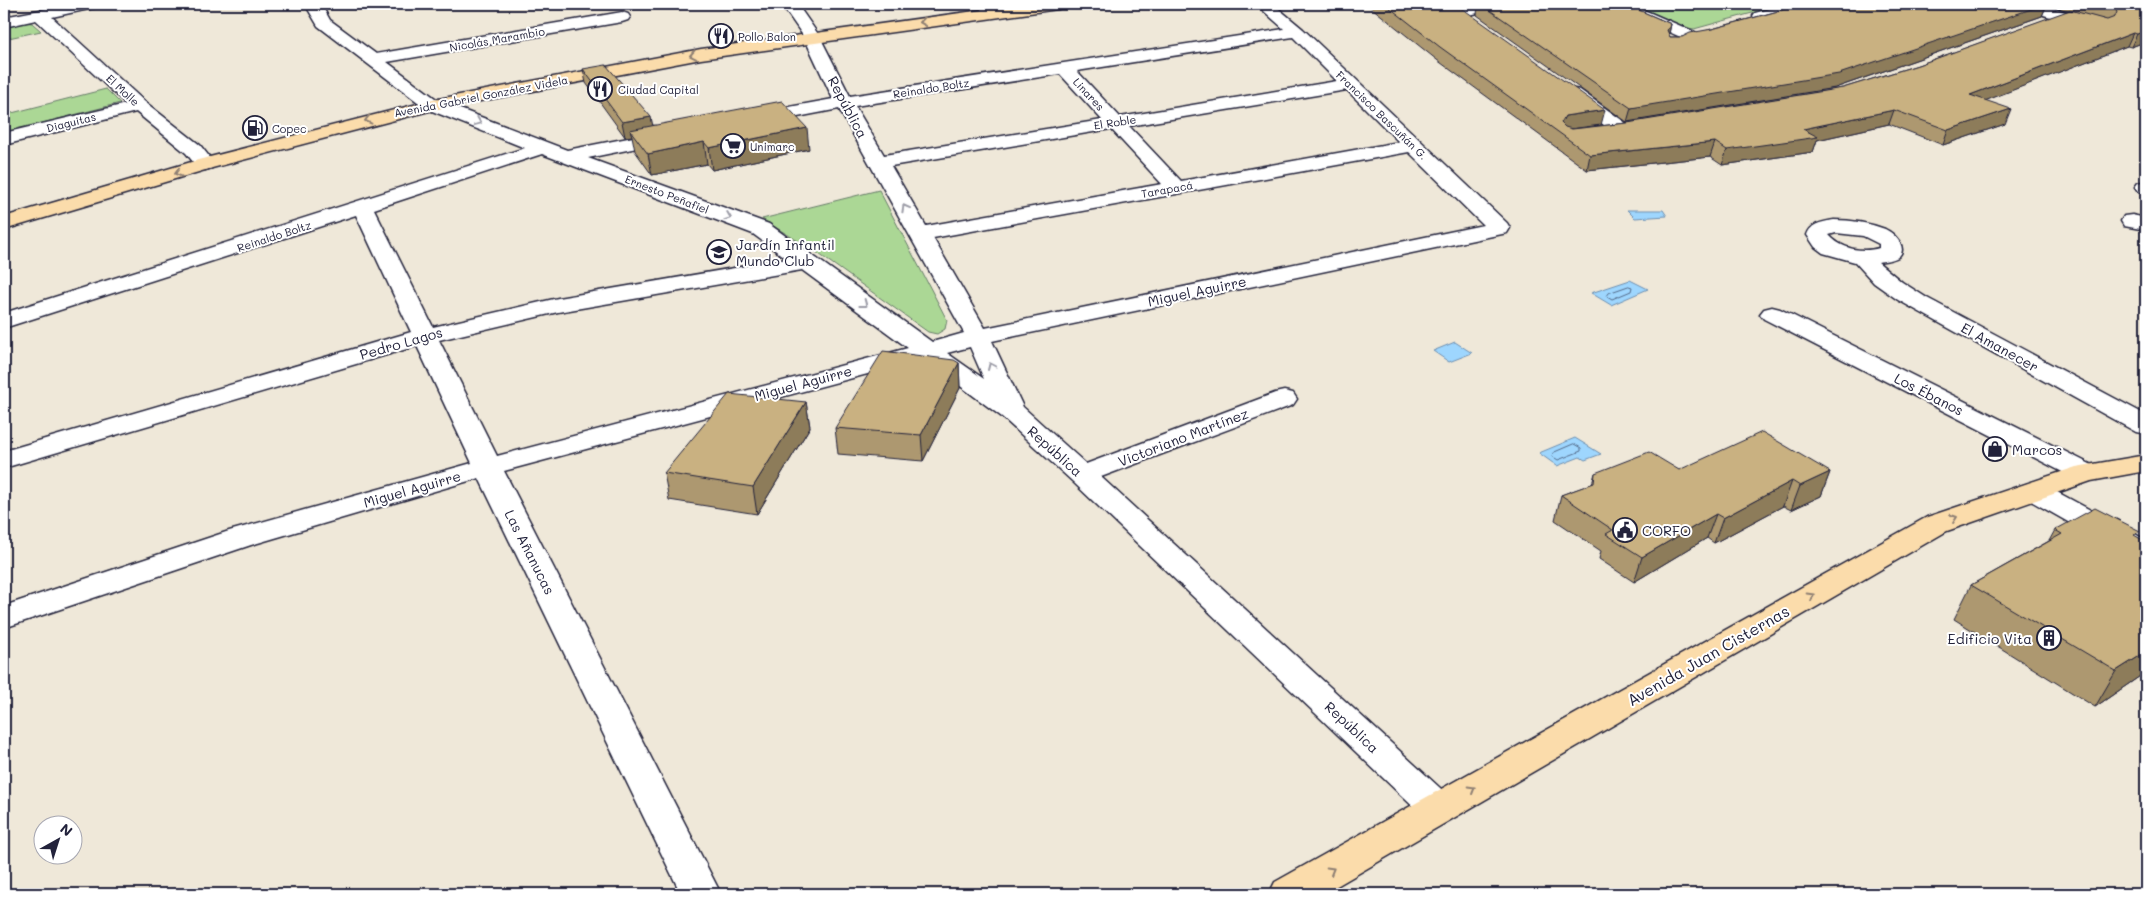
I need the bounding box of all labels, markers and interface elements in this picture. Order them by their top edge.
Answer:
one-way arrow [919,16,927,27]
street label: Nicolás Marambio [448,23,546,55]
restaurant icon: Pollo Balon [708,23,734,49]
place label: Pollo Balon [738,29,796,44]
one-way arrow [689,50,698,60]
street label: Francisco Bascuñán G. [1333,67,1431,163]
street label: El Molle [103,71,143,109]
street label: Avenida Gabriel González Videla [393,72,569,120]
street label: República [824,73,872,141]
street label: Linares [1070,74,1108,114]
street label: Reinaldo Boltz [892,75,970,101]
restaurant icon: Ciudad Capital [587,76,613,102]
place label: Ciudad Capital [618,82,699,97]
street label: Diaguitas [45,109,97,135]
street label: El Roble [1093,111,1137,133]
one-way arrow [364,114,373,125]
fuel station icon: Copec [242,115,268,141]
one-way arrow [473,116,482,127]
place label: Copec [272,121,306,136]
supermarket icon: Unimarc [720,133,746,159]
place label: Unimarc [750,139,794,154]
one-way arrow [174,167,182,177]
street label: Ernesto Peñafiel [623,171,711,217]
street label: Tarapacá [1140,177,1194,201]
one-way arrow [902,204,912,213]
one-way arrow [723,211,732,221]
street label: Reinaldo Boltz [235,217,313,255]
place label: Jardín Infantil Mundo Club [736,235,835,270]
school or university icon: Jardín Infantil Mundo Club [706,239,732,265]
street label: Miguel Aguirre [1146,271,1248,311]
one-way arrow [858,298,868,307]
street label: El Amanecer [1958,318,2042,376]
street label: Pedro Lagos [357,322,445,364]
street label: Miguel Aguirre [752,361,854,405]
one-way arrow [987,362,998,371]
street label: Los Ébanos [1891,368,1967,420]
street label: Victoriano Martínez [1115,403,1251,471]
street label: República [1024,421,1086,481]
shop icon: Marcos [1982,436,2008,462]
place label: Marcos [2012,440,2062,459]
street label: Miguel Aguirre [361,466,463,512]
street label: Las Añanucas [500,506,560,598]
one-way arrow [1949,514,1958,524]
public building icon: CORFO [1612,517,1638,543]
place label: CORFO [1642,521,1691,540]
one-way arrow [1806,592,1815,602]
street label: Avenida Juan Cisternas [1623,600,1793,710]
building icon: Edificio Vita [2036,625,2062,651]
place label: Edificio Vita [1948,629,2032,648]
street label: República [1321,697,1383,757]
one-way arrow [1467,785,1476,795]
north arrow [32,816,82,866]
text: N [56,819,77,840]
one-way arrow [1326,866,1335,876]

